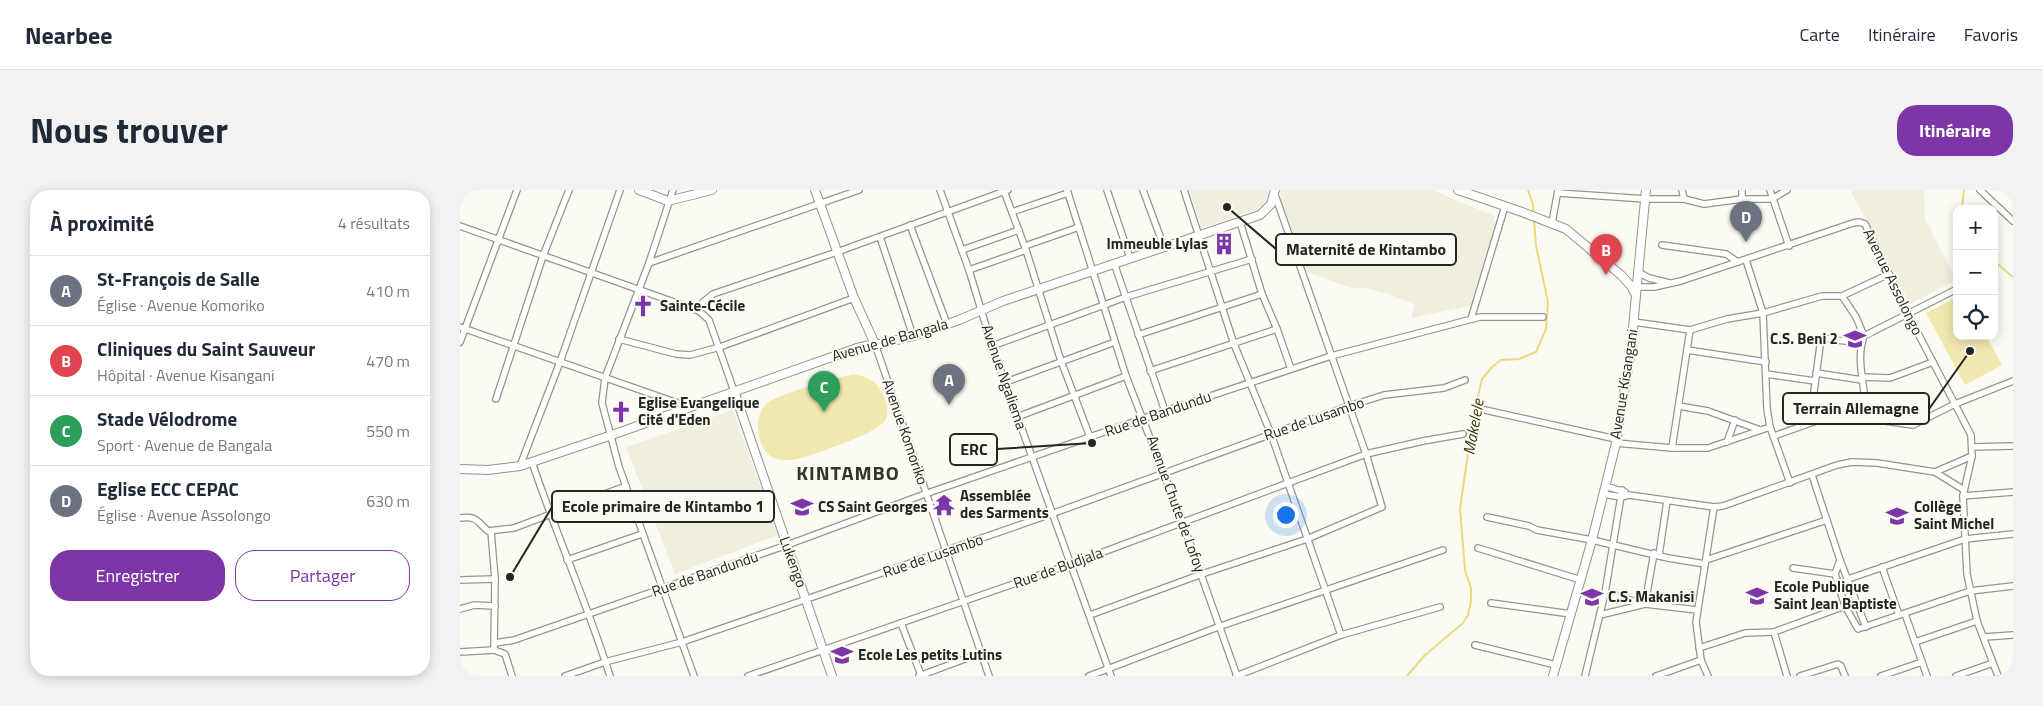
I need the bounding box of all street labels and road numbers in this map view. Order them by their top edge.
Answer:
street label: Avenue Assolongo [1858,225,1929,339]
street label: Avenue de Bangala [829,312,951,367]
street label: Avenue Ngaliema [976,321,1033,433]
street label: Avenue Kisangani [1603,327,1644,441]
street label: Avenue Komoriko [877,376,934,488]
street label: Rue de Bandundu [1101,385,1214,443]
street label: Rue de Lusambo [1261,391,1367,446]
street label: Avenue Chute de Lofoy [1141,432,1212,576]
street label: Rue de Lusambo [880,528,986,583]
street label: Lukengo [774,533,813,591]
street label: Rue de Budjala [1010,541,1106,594]
street label: Rue de Bandundu [648,545,761,603]

